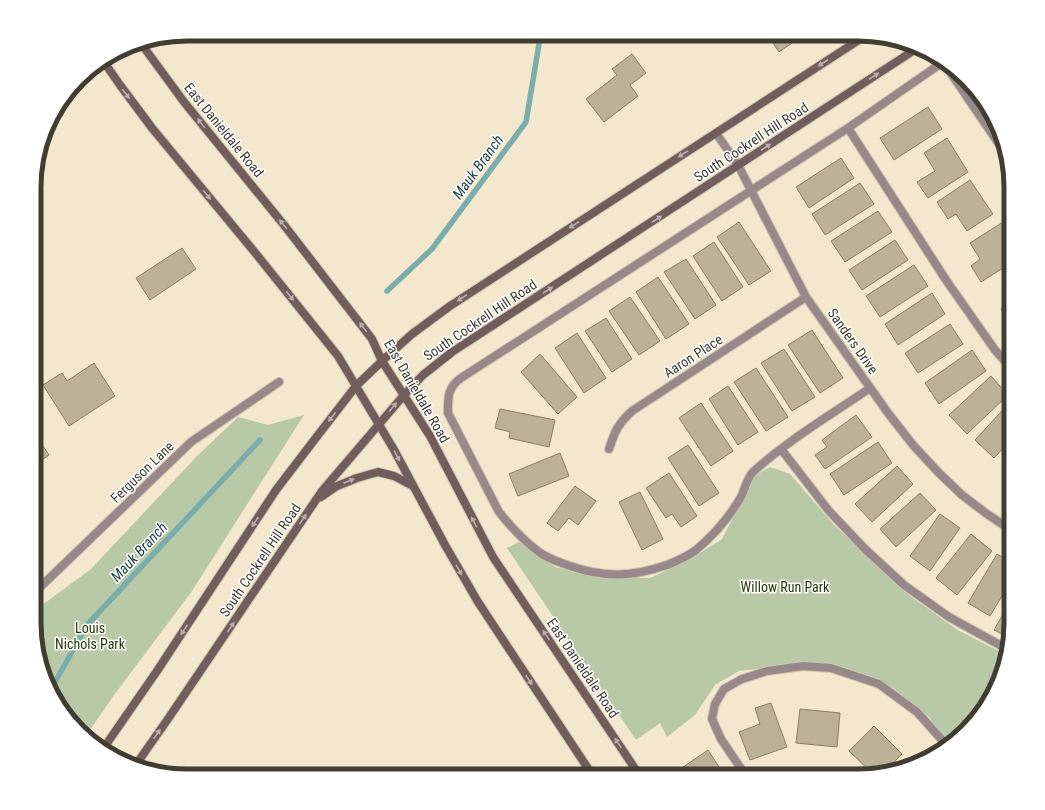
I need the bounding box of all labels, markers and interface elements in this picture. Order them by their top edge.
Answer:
one-way arrow [818,59,828,67]
one-way arrow [869,72,880,80]
street label: East Danieldale Road [181,80,267,180]
one-way arrow [122,88,130,99]
street label: South Cockrell Hill Road [691,99,811,185]
one-way arrow [197,118,206,129]
water label: Mauk Branch [449,131,507,203]
one-way arrow [760,144,771,151]
one-way arrow [678,150,689,158]
one-way arrow [203,190,212,201]
one-way arrow [651,215,663,222]
one-way arrow [279,219,288,230]
one-way arrow [569,221,580,229]
street label: South Cockrell Hill Road [420,276,540,364]
one-way arrow [543,286,553,294]
one-way arrow [285,290,294,301]
one-way arrow [456,295,468,302]
street label: Sanders Drive [825,305,882,377]
one-way arrow [359,321,367,332]
street label: Aaron Place [661,331,726,381]
street label: East Danieldale Road [381,336,453,446]
one-way arrow [389,401,398,412]
one-way arrow [328,411,336,422]
street label: Ferguson Lane [107,438,177,506]
one-way arrow [394,450,401,462]
one-way arrow [343,478,354,484]
street label: South Cockrell Hill Road [216,500,304,620]
one-way arrow [300,513,307,525]
one-way arrow [252,516,259,528]
one-way arrow [471,516,478,528]
water label: Mauk Branch [107,519,171,585]
one-way arrow [456,564,463,576]
park label: Willow Run Park [741,579,830,595]
street label: East Danieldale Road [544,615,622,721]
park label: Louis Nichols Park [55,620,126,652]
one-way arrow [227,621,235,632]
one-way arrow [180,625,188,636]
one-way arrow [542,630,549,641]
one-way arrow [526,674,533,686]
one-way arrow [153,729,161,739]
one-way arrow [614,738,622,749]

